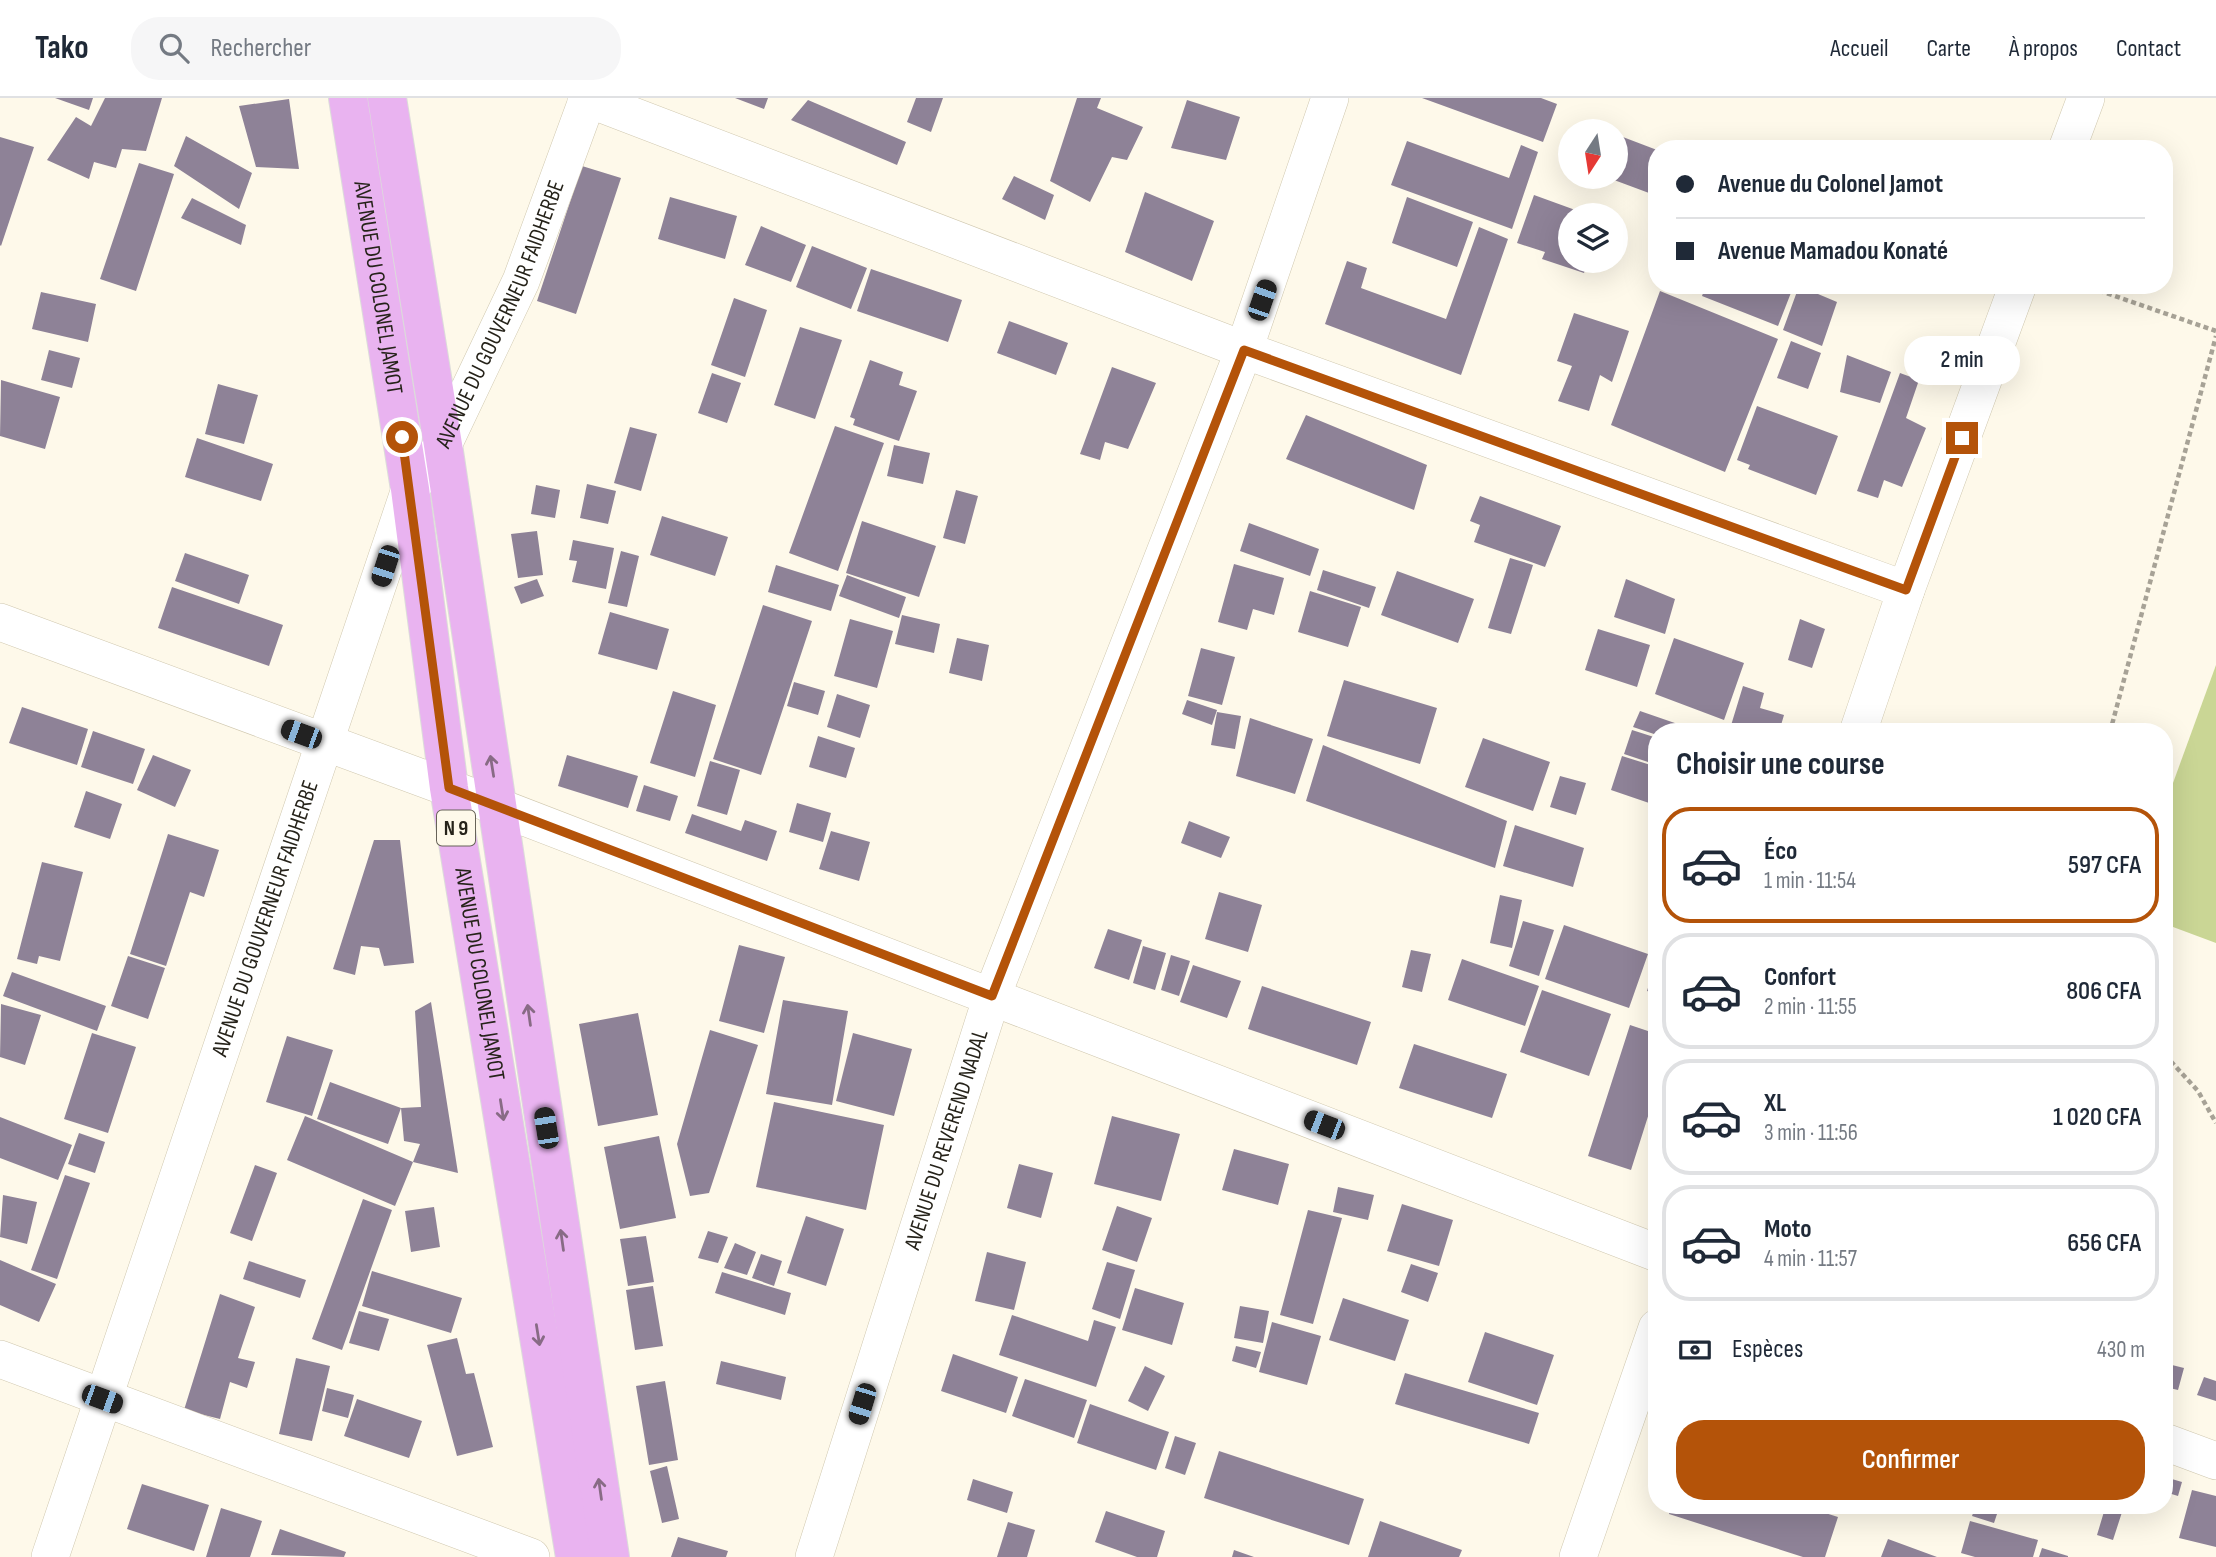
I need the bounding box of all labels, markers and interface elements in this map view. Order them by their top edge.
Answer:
search box [131,17,621,80]
text: Tako [35,28,89,68]
icon: search [155,29,193,67]
text: Rechercher [211,33,311,64]
text: Accueil [1830,34,1889,63]
text: Carte [1927,34,1971,63]
text: À propos [2009,34,2078,63]
text: Contact [2116,34,2181,63]
north arrow [1558,119,1628,189]
map controls [1558,119,1628,273]
text: Avenue du Colonel Jamot [1718,169,1943,200]
street label: AVENUE DU GOUVERNEUR FAIDHERBE [429,177,571,453]
street label: AVENUE DU COLONEL JAMOT [347,178,409,396]
button: layers [1558,203,1628,273]
text: Avenue Mamadou Konaté [1718,236,1948,267]
car [1246,277,1279,323]
callout: 2 min [1904,336,2020,386]
text: 2 min [1940,346,1984,374]
route start [386,421,418,453]
route end [1946,422,1978,454]
car [369,543,402,589]
car [278,717,325,751]
text: Choisir une course [1676,745,1885,784]
one-way arrow [485,755,498,778]
street label: AVENUE DU GOUVERNEUR FAIDHERBE [205,777,325,1061]
road number: N 9 [437,810,475,846]
icon: car [1680,834,1743,897]
text: Éco [1764,836,1797,867]
text: 597 CFA [2068,850,2141,881]
street label: AVENUE DU COLONEL JAMOT [448,865,511,1083]
text: 1 min · 11:54 [1764,867,1856,895]
icon: car [1680,960,1743,1023]
text: Confort [1764,962,1836,993]
text: 806 CFA [2066,976,2141,1007]
text: 2 min · 11:55 [1764,993,1857,1021]
one-way arrow [522,1004,535,1027]
street label: AVENUE DU REVEREND NADAL [898,1025,995,1254]
icon: car [1680,1086,1743,1149]
text: XL [1764,1088,1786,1119]
one-way arrow [496,1098,509,1121]
text: 1 020 CFA [2053,1102,2141,1133]
car [533,1106,560,1150]
car [1301,1108,1348,1142]
text: 3 min · 11:56 [1764,1119,1858,1147]
icon: car [1680,1212,1743,1275]
text: Moto [1764,1214,1812,1245]
text: 656 CFA [2067,1228,2141,1259]
one-way arrow [556,1229,569,1252]
text: 4 min · 11:57 [1764,1245,1857,1273]
one-way arrow [532,1323,545,1345]
icon: cash [1676,1331,1714,1369]
text: Espèces [1732,1334,1803,1365]
text: 430 m [2097,1336,2145,1364]
car [846,1381,879,1427]
car [79,1382,126,1416]
button: Confirmer [1676,1420,2145,1500]
one-way arrow [593,1479,606,1501]

